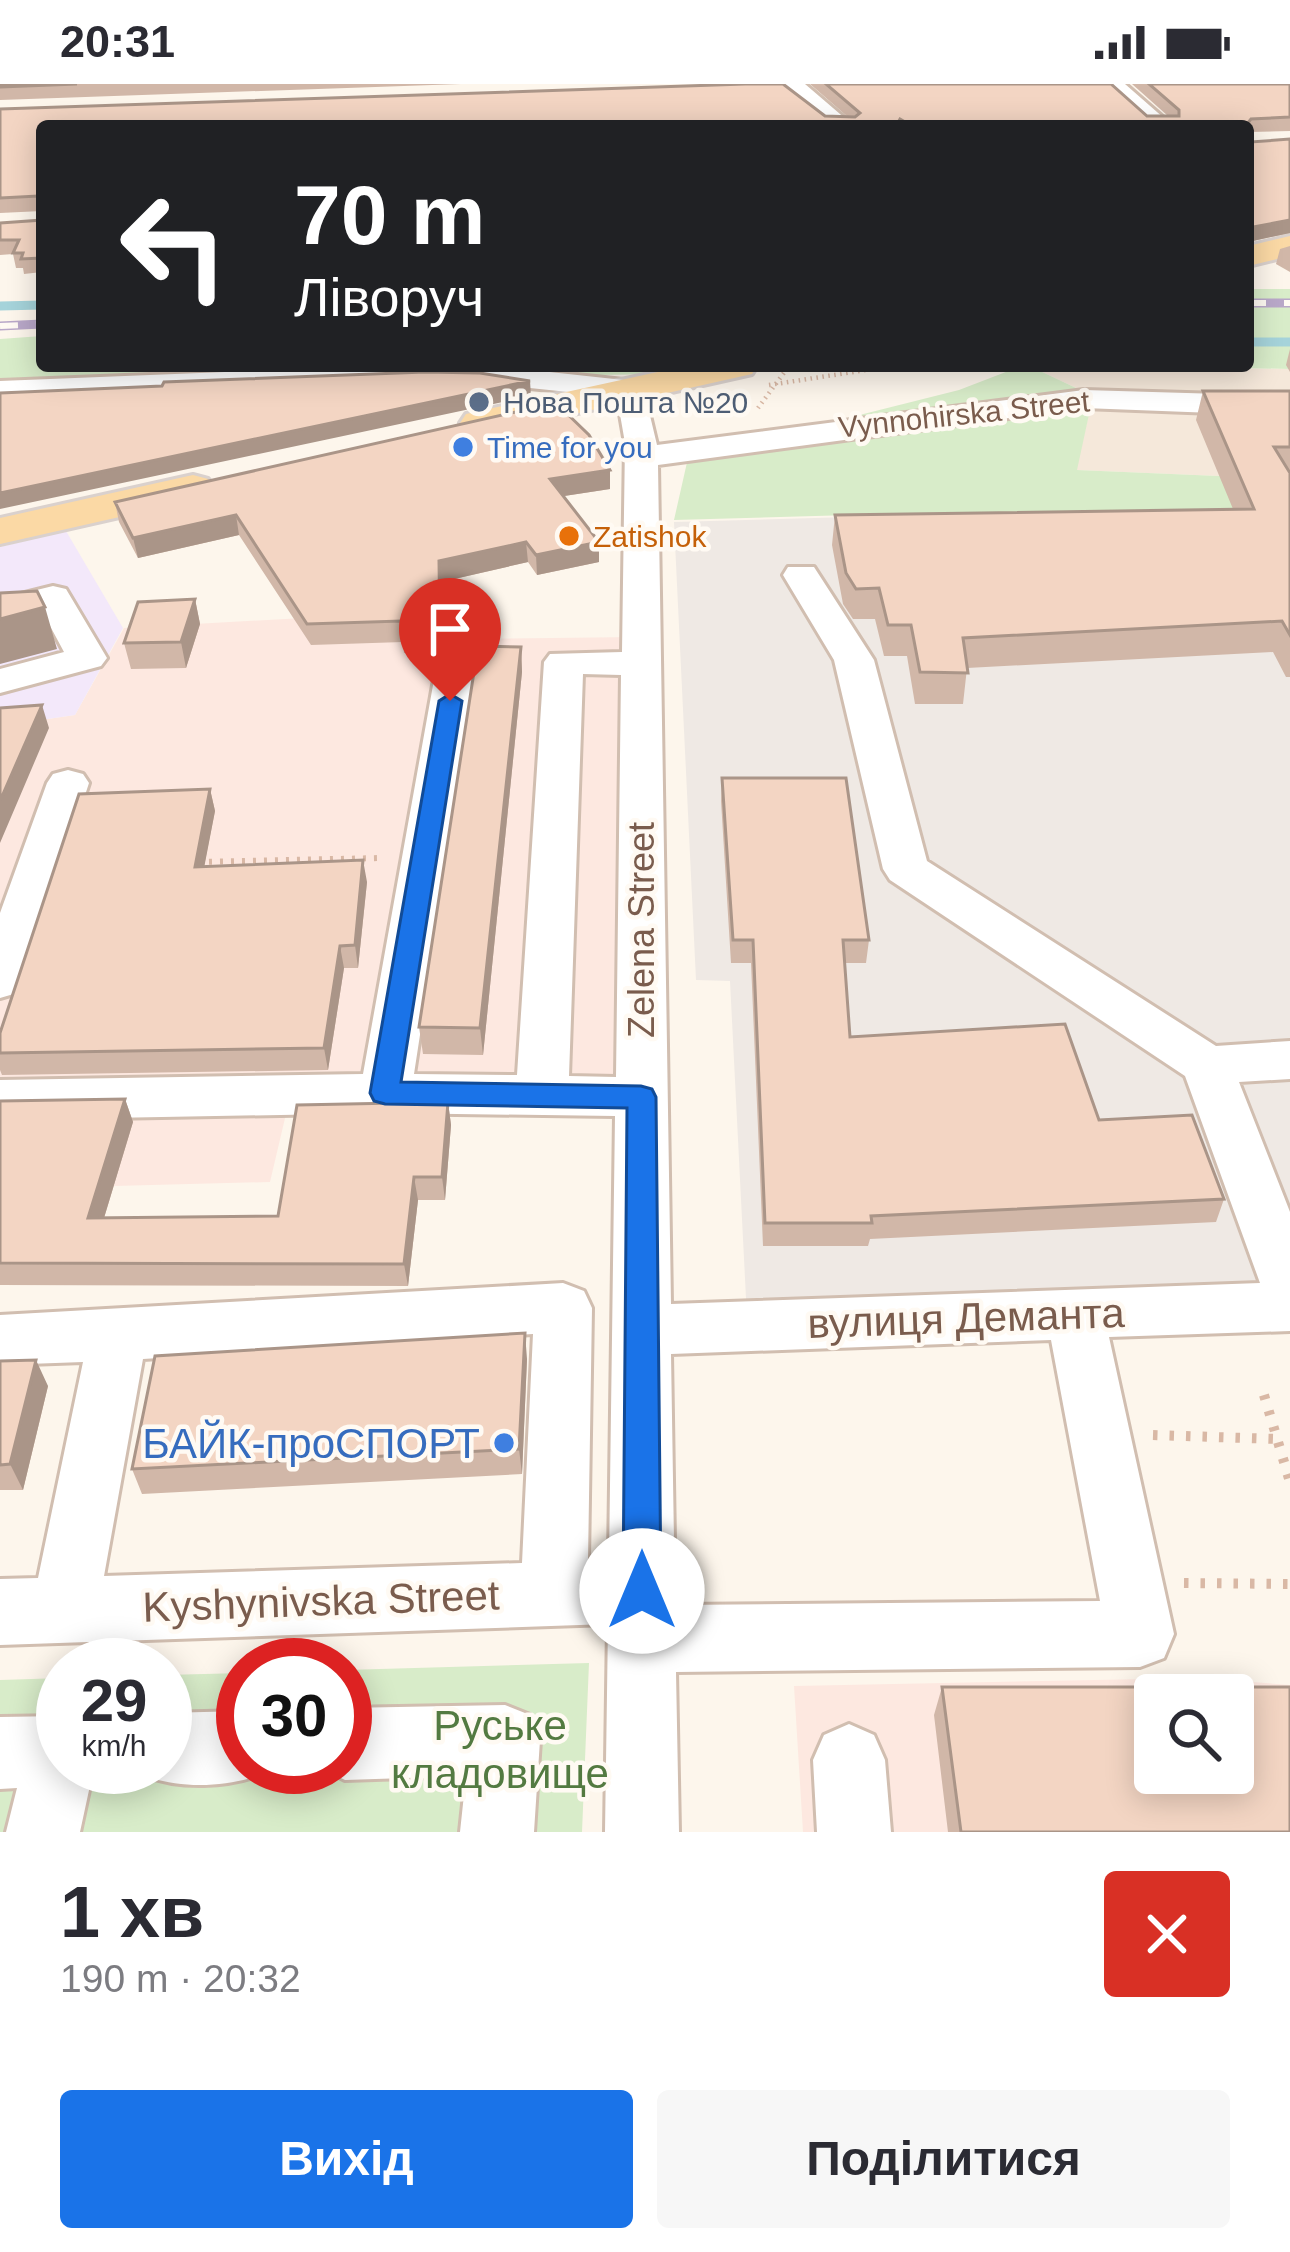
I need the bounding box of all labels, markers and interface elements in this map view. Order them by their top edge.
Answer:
text: 20:31 [60,16,175,67]
icon: left [96,168,252,324]
text: 70 m [294,168,485,262]
text: Ліворуч [294,267,484,327]
street label: Vynnohirska Street [837,384,1092,444]
place label: Нова Пошта №20 [503,386,748,419]
marker: Нова Пошта №20 [466,389,492,415]
place label: Time for you [487,431,653,464]
marker: Time for you [450,434,476,460]
place label: Zatishok [593,520,707,553]
marker: Zatishok [556,523,582,549]
pin [399,578,501,701]
icon: arrive [417,596,483,662]
street label: Zelena Street [621,822,662,1038]
street label: вулиця Деманта [807,1289,1126,1347]
place label: БАЙК-проСПОРТ [142,1419,480,1467]
marker: БАЙК-проСПОРТ [491,1430,517,1456]
position arrow [579,1528,705,1654]
street label: Kyshynivska Street [142,1571,501,1631]
speed limit sign: 30 [216,1638,372,1794]
text: 29 [81,1667,147,1734]
map controls [1134,1674,1254,1794]
button: search [1134,1674,1254,1794]
park label: Руське кладовище [391,1702,609,1797]
text: km/h [81,1729,147,1762]
button: close [1104,1871,1230,1997]
text: 1 хв [60,1872,204,1952]
text: 190 m · 20:32 [60,1957,301,2000]
button: Вихід [60,2090,633,2228]
button: Поділитися [657,2090,1230,2228]

